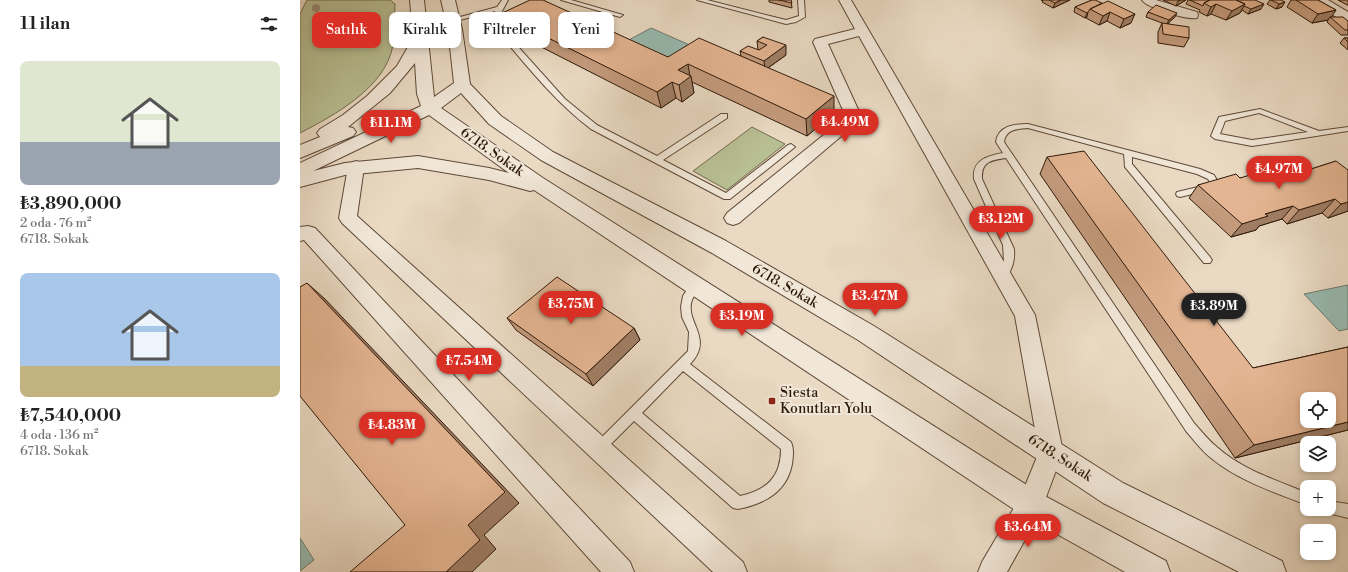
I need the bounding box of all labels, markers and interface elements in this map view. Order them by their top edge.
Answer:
chip: Satılık [312,12,381,48]
chip: Kiralık [389,12,461,48]
chip: Filtreler [469,12,550,48]
chip: Yeni [558,12,614,48]
text: 11 ilan [20,13,70,35]
icon: filters [258,13,280,35]
icon: home [114,87,186,159]
pin: ₺4.49M [812,109,878,143]
pin: ₺11.1M [358,110,424,144]
text: ₺4.49M [821,114,869,130]
text: ₺11.1M [370,115,412,131]
street label: 6718. Sokak [457,123,528,181]
pin: ₺4.97M [1246,156,1312,190]
text: ₺4.97M [1255,161,1303,177]
text: ₺3,890,000 [20,193,121,215]
pin: ₺3.12M [968,206,1034,240]
text: ₺3.12M [978,211,1024,227]
text: 2 oda · 76 m² [20,215,92,231]
text: 6718. Sokak [20,231,88,247]
street label: 6718. Sokak [749,260,822,313]
pin: ₺3.47M [842,283,908,317]
text: ₺3.47M [852,288,898,304]
pin: ₺3.75M [538,291,604,325]
pin: ₺3.89M [1181,293,1247,327]
text: ₺3.75M [548,296,594,312]
text: ₺3.89M [1190,298,1238,314]
icon: home [114,299,186,371]
pin: ₺3.19M [709,303,775,337]
text: ₺3.19M [719,308,765,324]
pin: ₺7.54M [436,348,502,382]
text: ₺7.54M [445,353,493,369]
place label: Siesta Konutları Yolu [780,384,872,418]
map controls [1300,392,1336,560]
button: locate [1300,392,1336,428]
marker: Siesta Konutları Yolu [767,396,777,406]
text: ₺7,540,000 [20,405,121,427]
pin: ₺4.83M [359,412,425,446]
text: ₺4.83M [368,417,416,433]
text: 4 oda · 136 m² [20,427,98,443]
street label: 6718. Sokak [1024,430,1096,486]
button: layers [1300,436,1336,472]
text: 6718. Sokak [20,443,88,459]
button: + [1300,480,1336,516]
pin: ₺3.64M [995,514,1061,548]
text: ₺3.64M [1004,519,1052,535]
button: − [1300,524,1336,560]

